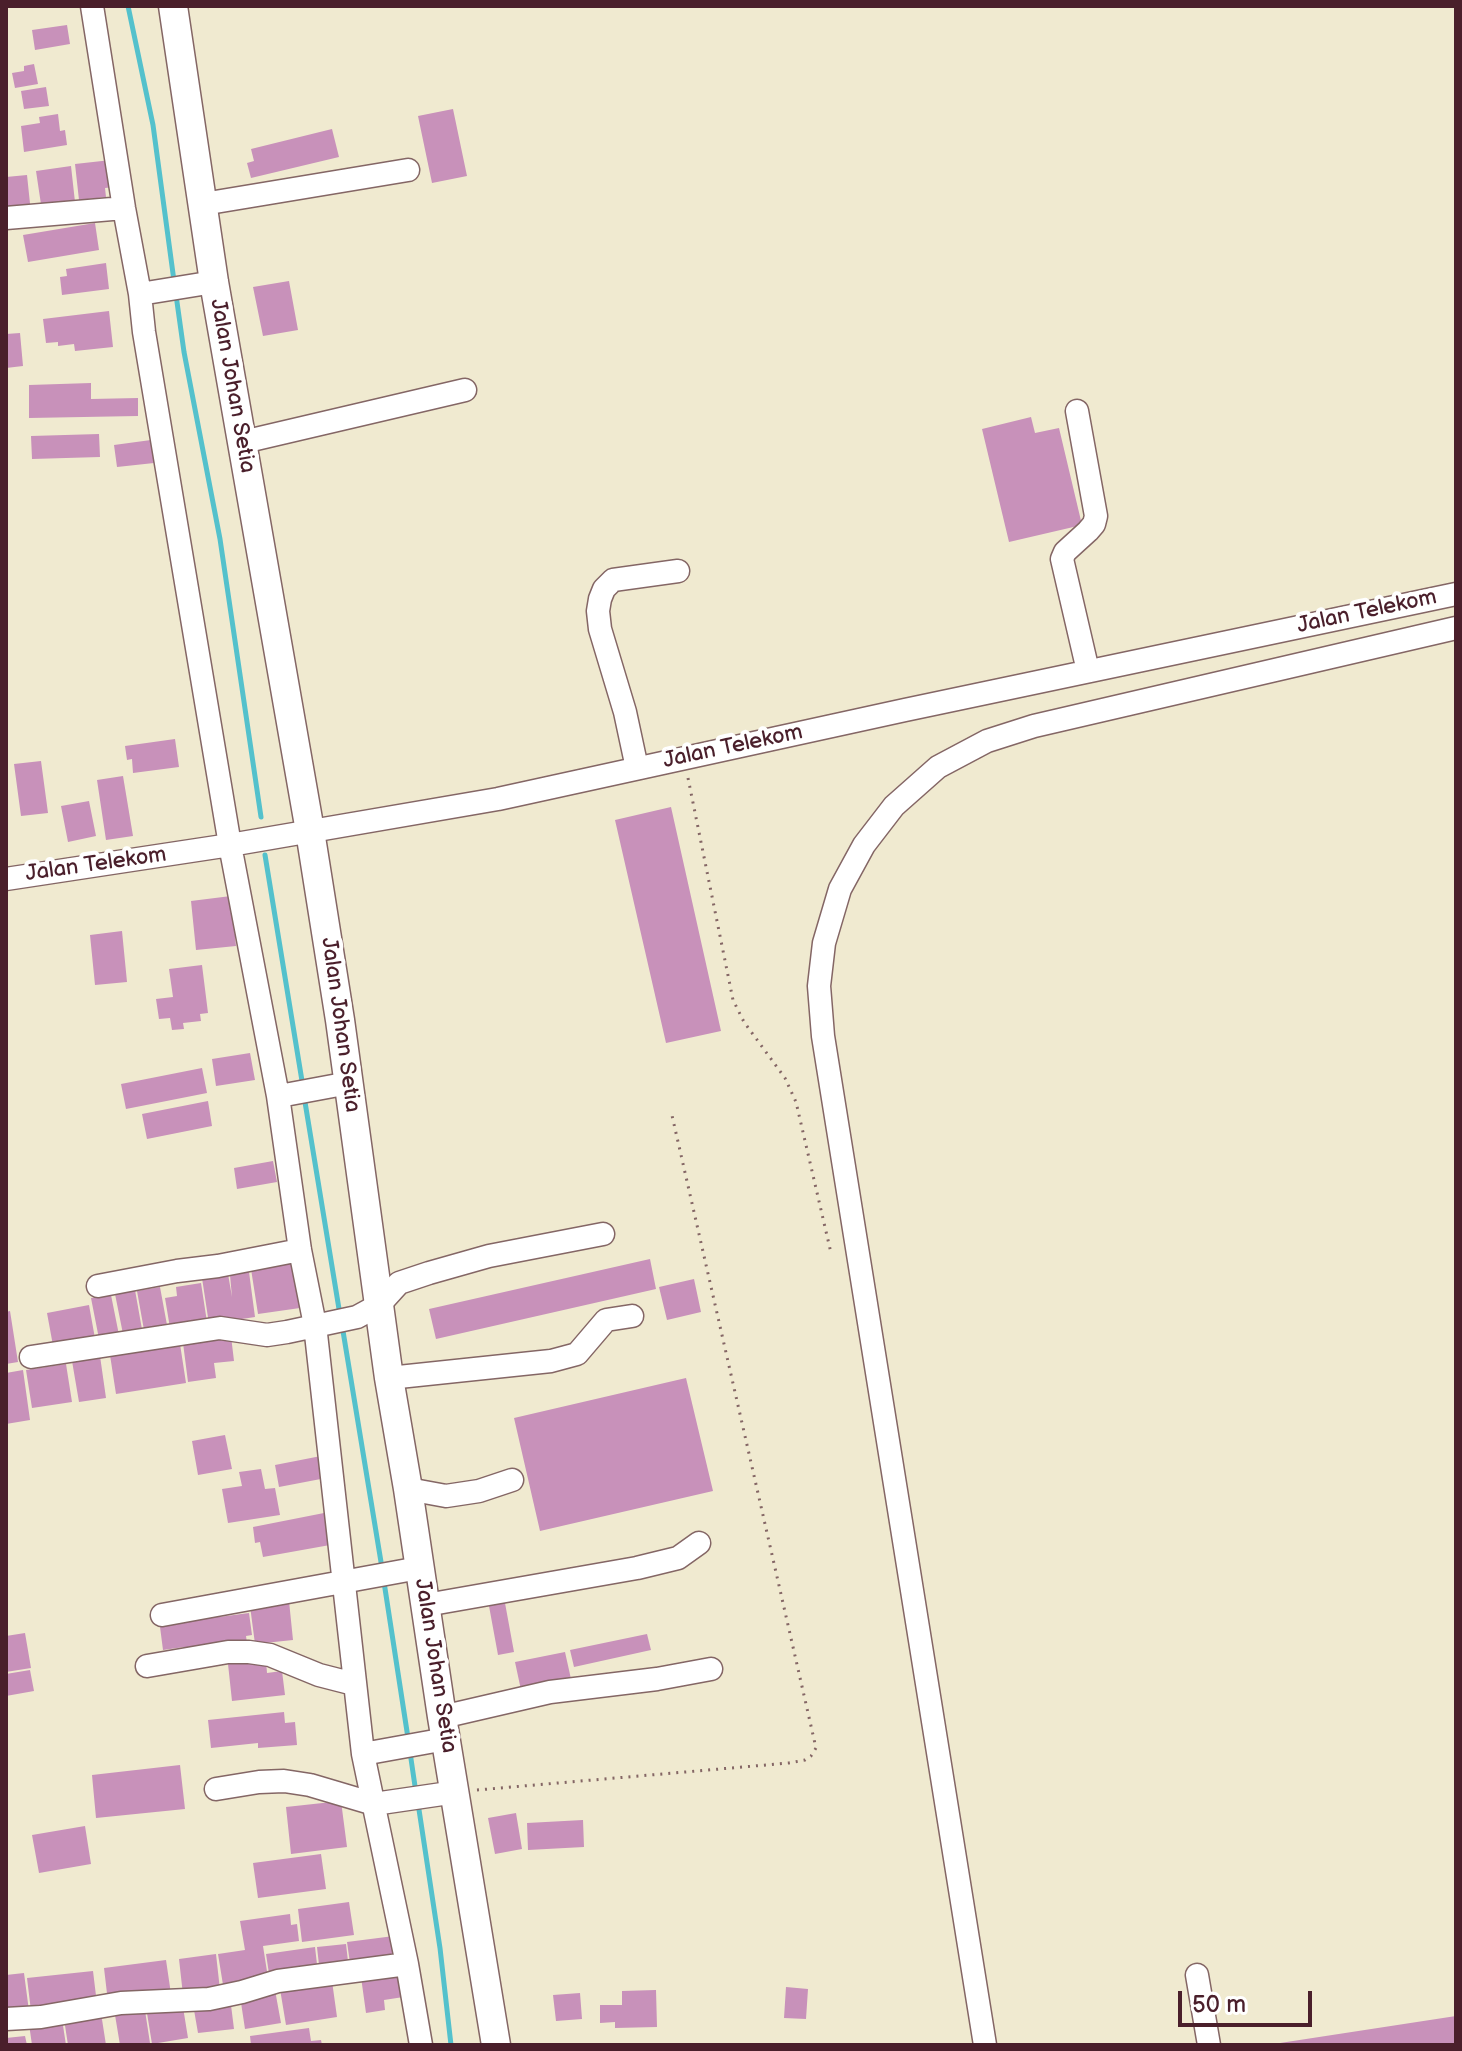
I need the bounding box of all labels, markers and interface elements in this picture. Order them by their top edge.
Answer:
street label: Jalan Johan Setia [204,297,260,475]
street label: Jalan Telekom [1295,584,1439,640]
street label: Jalan Telekom [661,719,805,775]
street label: Jalan Telekom [24,842,168,888]
street label: Jalan Johan Setia [315,936,365,1114]
street label: Jalan Johan Setia [408,1577,462,1755]
scale bar [1182,1975,1316,2025]
text: 50 m [1192,1990,1246,2019]

